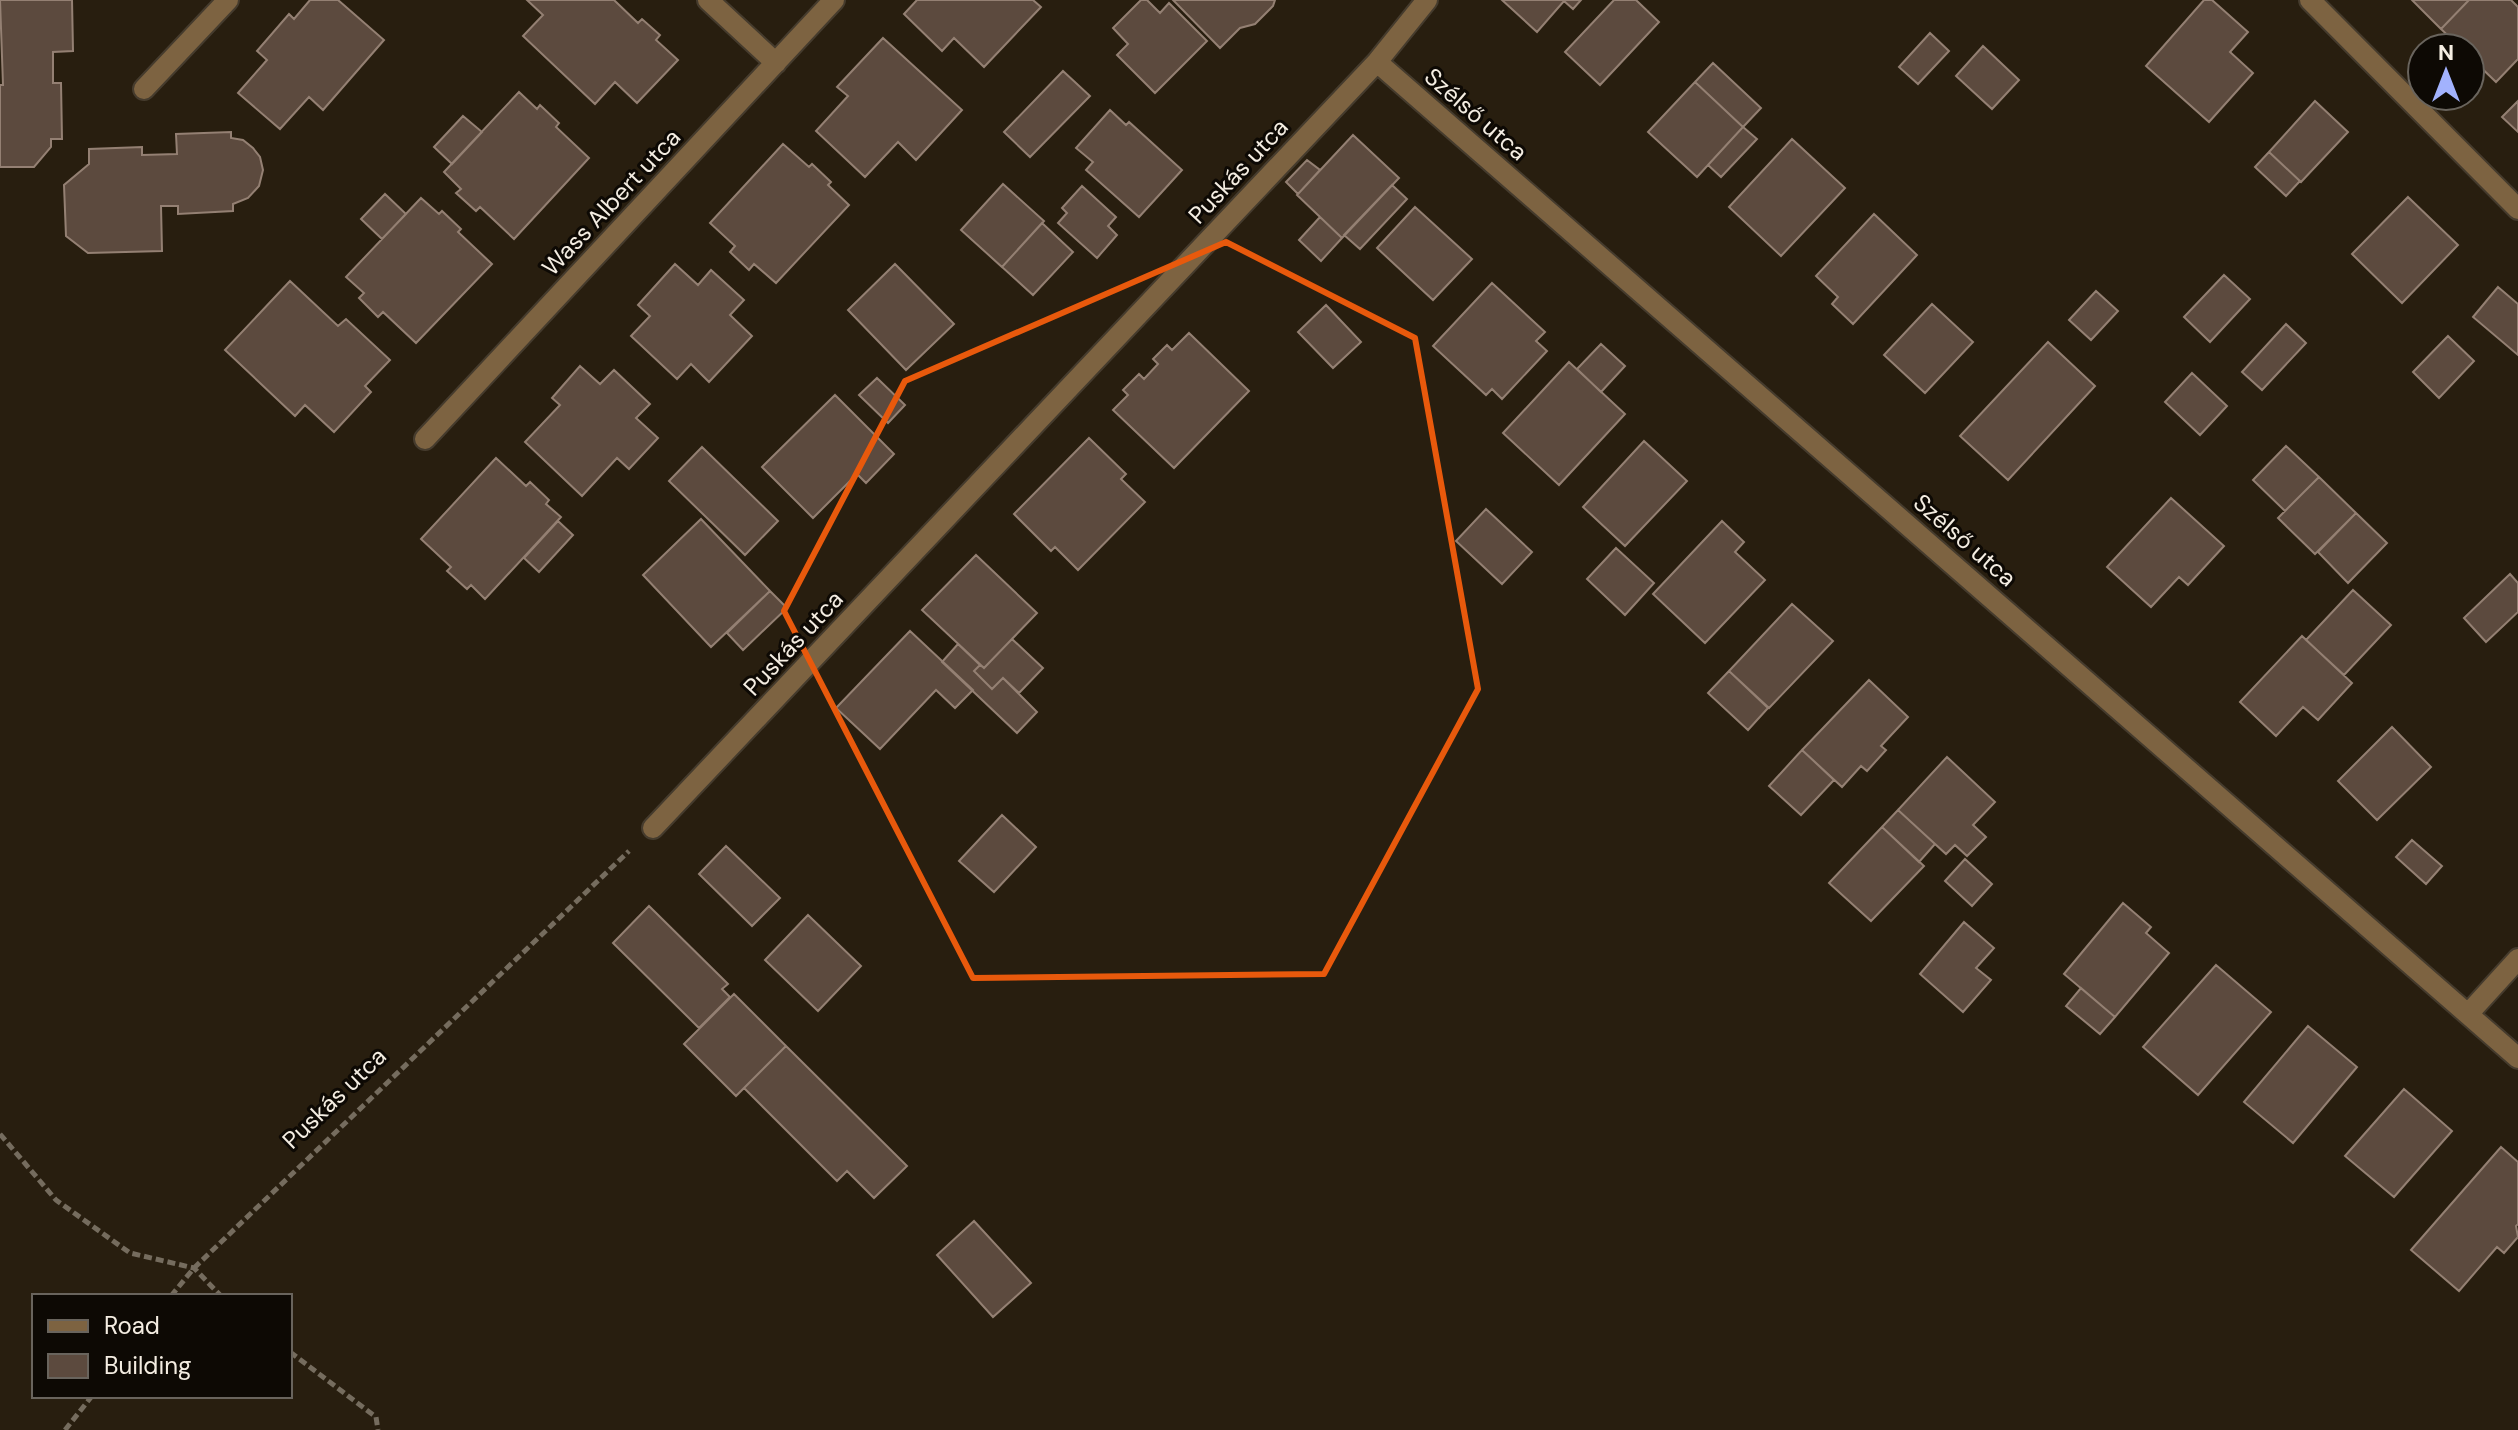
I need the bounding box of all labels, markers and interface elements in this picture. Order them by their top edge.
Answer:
north arrow [2406,32,2486,112]
text: N [2438,38,2454,67]
street label: Szélső utca [1418,61,1534,167]
street label: Puskás utca [1181,112,1295,230]
street label: Wass Albert utca [535,122,687,282]
street label: Szélső utca [1907,487,2023,593]
street label: Puskás utca [736,584,850,702]
street label: Puskás utca [275,1041,393,1155]
legend [32,1294,292,1398]
text: Road [104,1310,160,1341]
text: Building [104,1350,191,1381]

